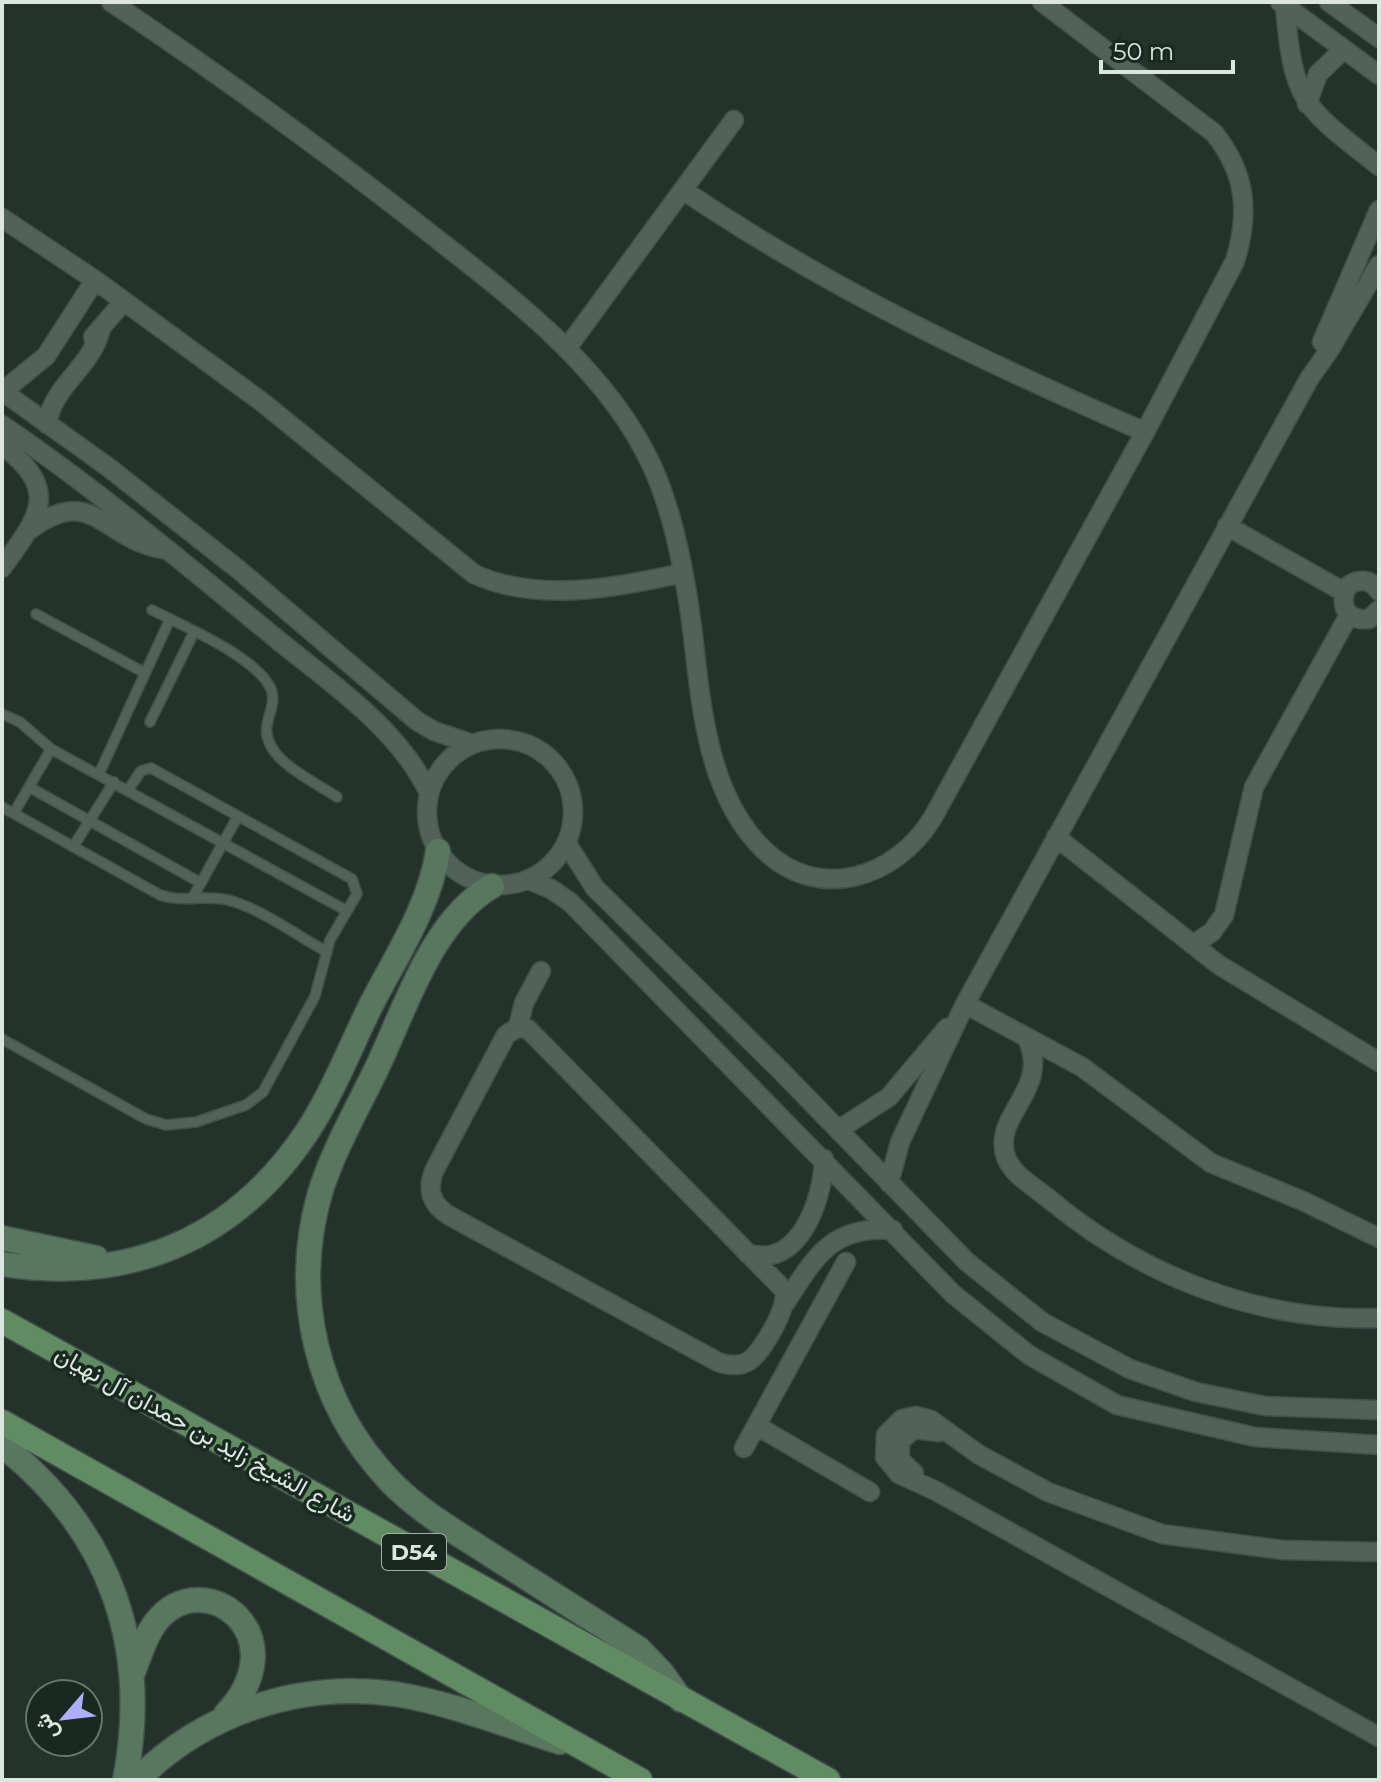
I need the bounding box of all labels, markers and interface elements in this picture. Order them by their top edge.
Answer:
scale bar [1101,24,1233,74]
text: 50 m [1113,37,1174,66]
street label: شارع الشيخ زايد بن حمدان آل نهيان [49,1339,361,1531]
road number: D54 [382,1534,446,1570]
north arrow [24,1678,104,1758]
text: ش [29,1709,65,1745]

